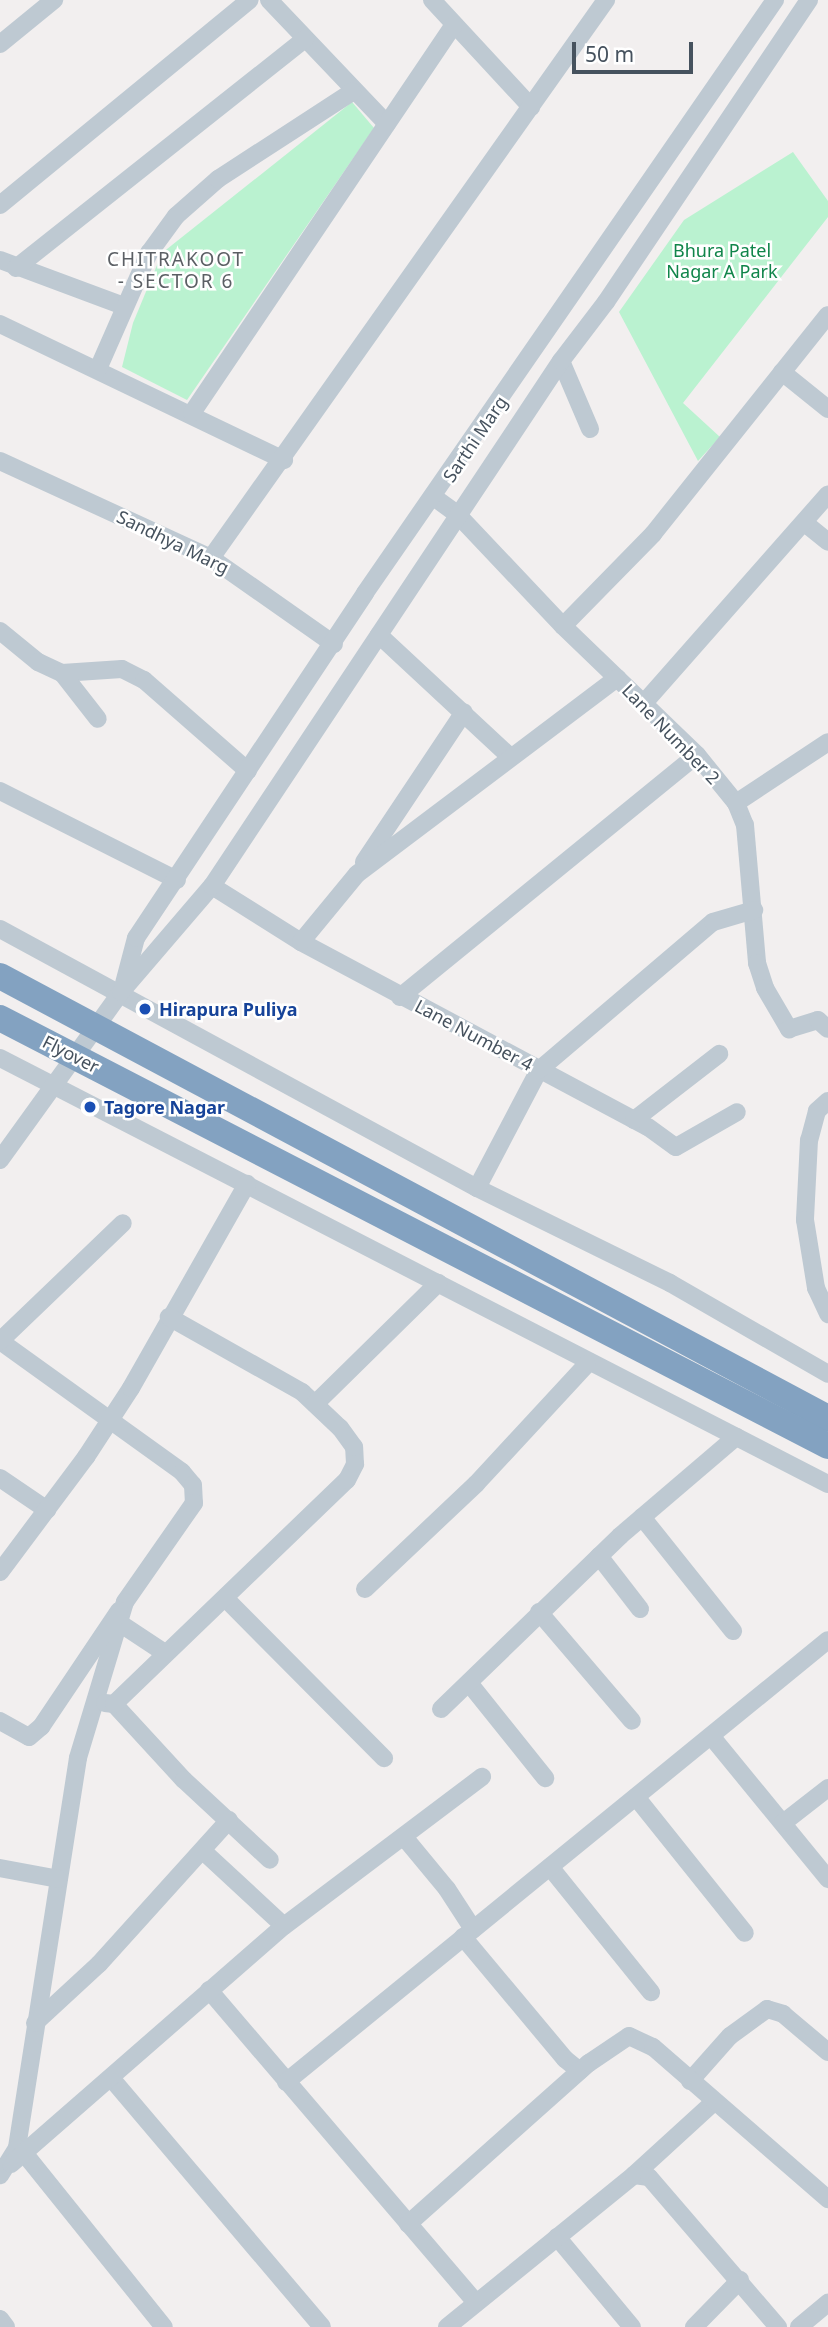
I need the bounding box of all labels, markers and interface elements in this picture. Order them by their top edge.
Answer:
scale bar [576,28,697,72]
text: 50 m [585,40,634,68]
park label: Bhura Patel Nagar A Park [666,240,778,282]
district label: CHITRAKOOT - SECTOR 6 [108,249,244,293]
street label: Sarthi Marg [438,392,512,486]
street label: Sandhya Marg [113,506,233,578]
street label: Lane Number 2 [618,679,724,789]
street label: Lane Number 4 [411,995,537,1075]
place label: Hirapura Puliya [159,998,298,1020]
marker: Hirapura Puliya [137,1001,153,1017]
street label: Flyover [39,1031,103,1077]
place label: Tagore Nagar [104,1096,225,1118]
marker: Tagore Nagar [82,1099,98,1115]

